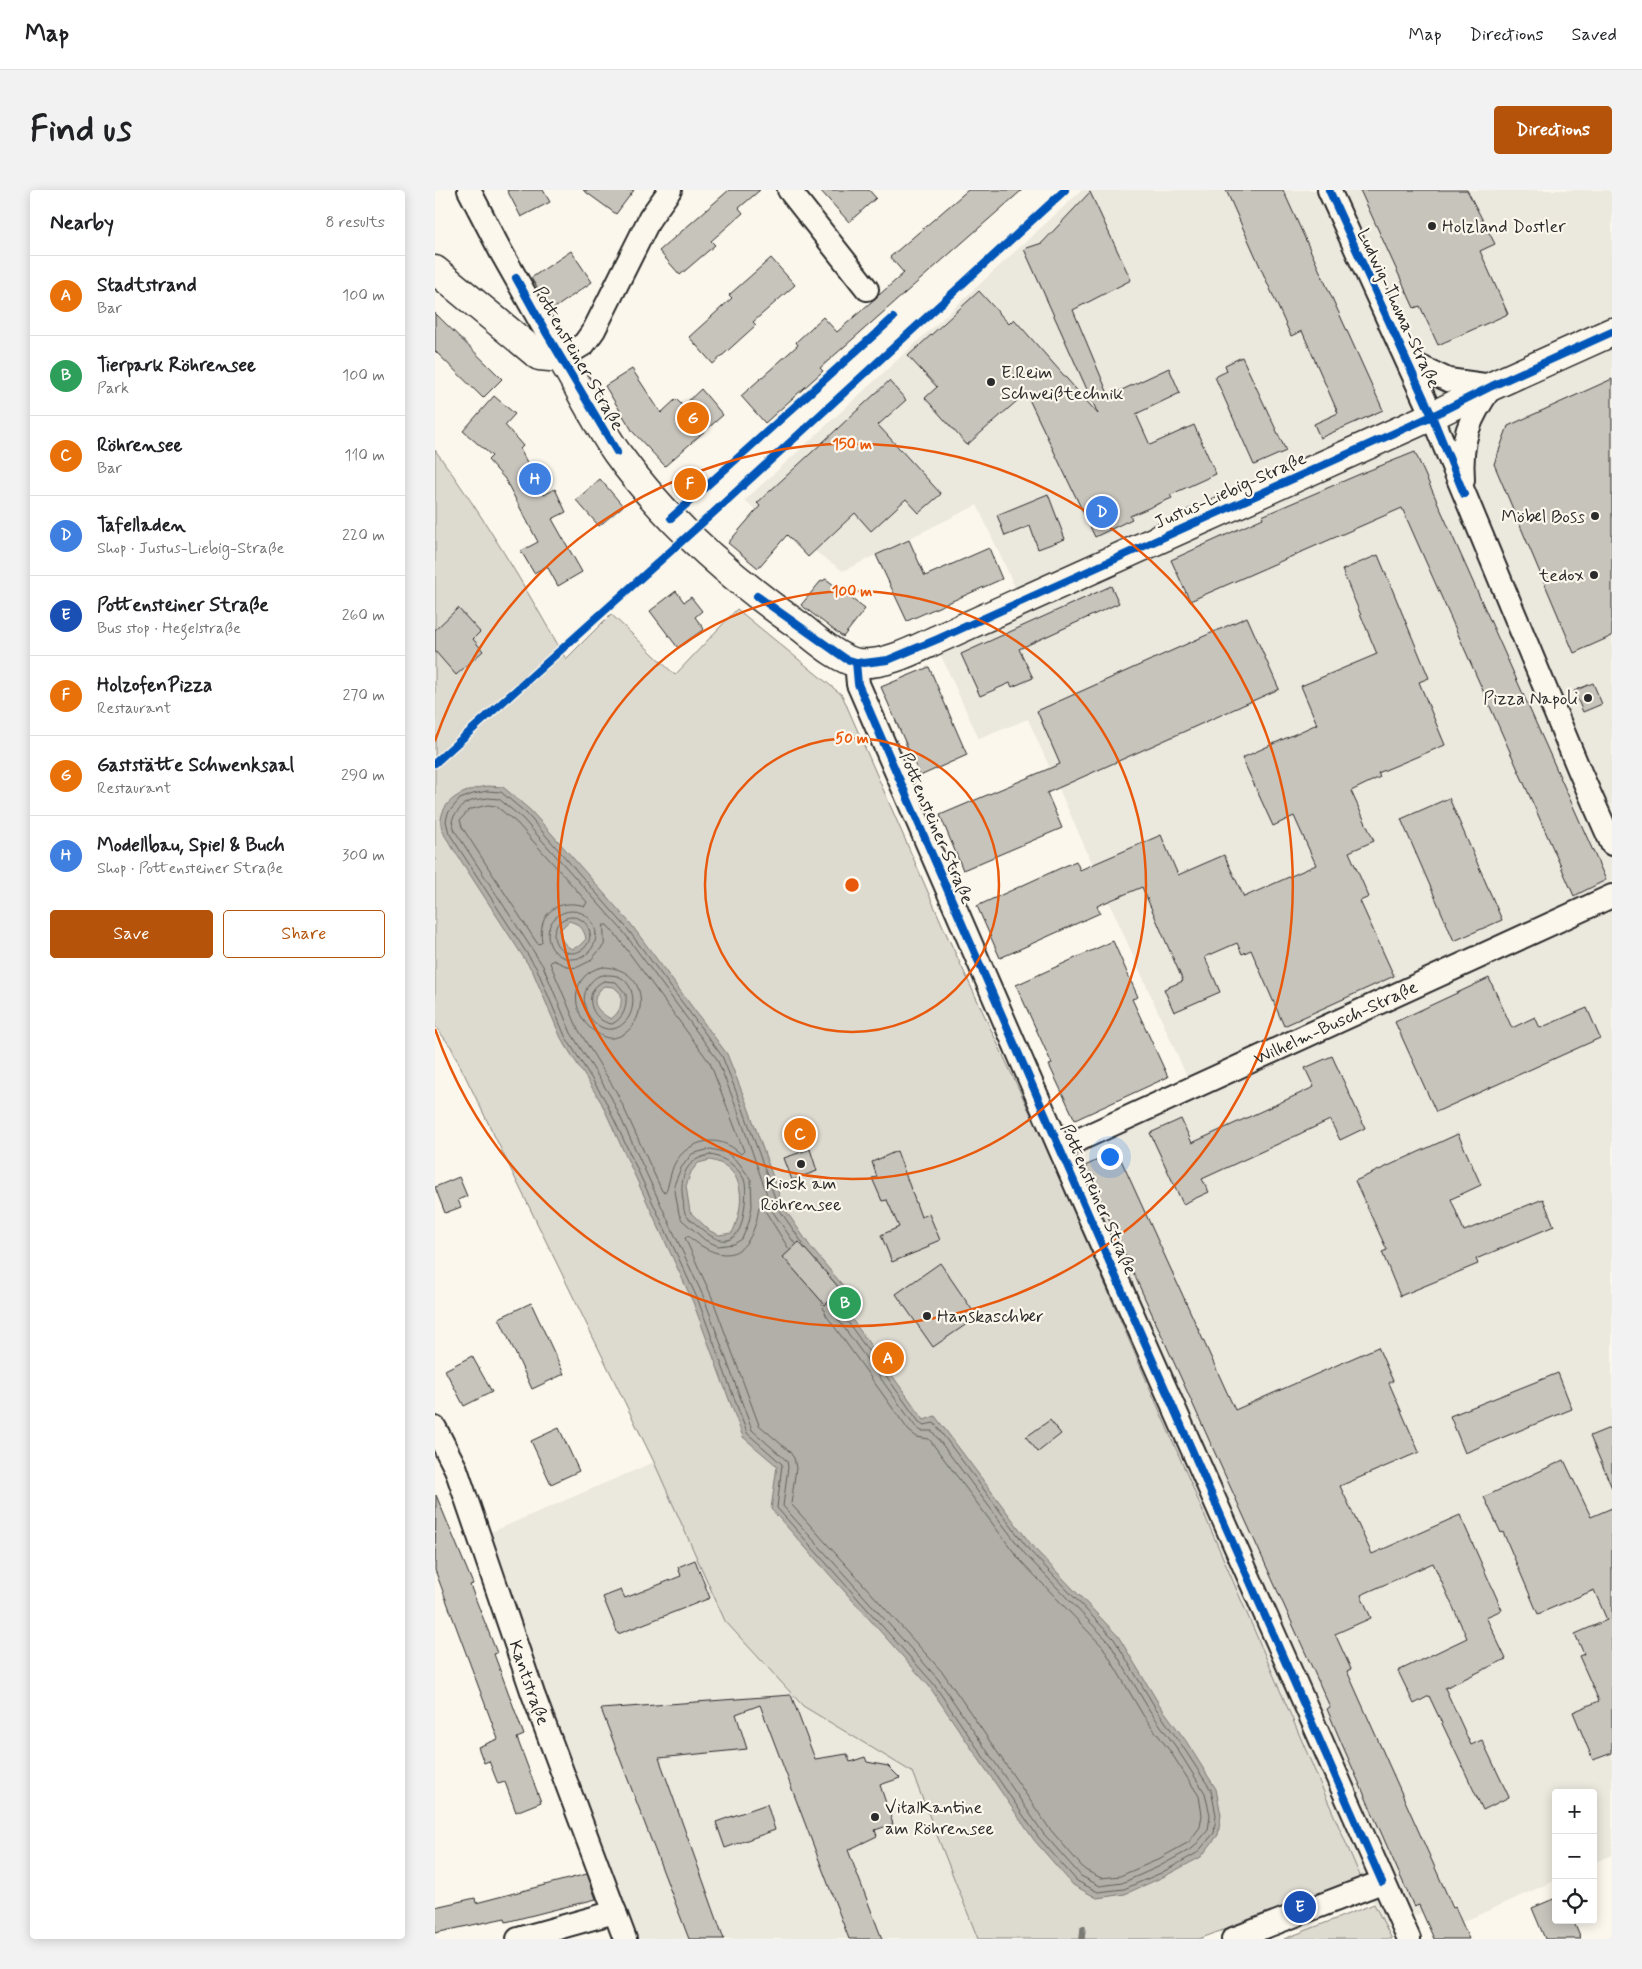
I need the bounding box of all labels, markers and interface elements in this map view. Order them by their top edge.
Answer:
text: Map [25,19,69,50]
text: Map [1409,23,1442,47]
text: Directions [1470,23,1544,47]
text: Saved [1572,23,1617,47]
button: Directions [1494,106,1612,154]
text: Find us [30,107,132,153]
text: Nearby [50,209,114,237]
text: 8 results [325,212,385,233]
place label: Holzland Dostler [1442,215,1566,239]
marker: Holzland Dostler [1426,220,1438,232]
street label: Ludwig-Thoma-Straße [1351,225,1446,392]
text: Stadtstrand [97,273,197,298]
street label: Pottensteiner Straße [527,282,629,435]
text: A [61,285,71,306]
text: 100 m [342,285,385,306]
text: Bar [97,298,122,319]
text: Tierpark Röhrensee [97,353,256,378]
place label: E.Reim Schweißtechnik [1001,361,1123,406]
text: B [61,365,71,386]
text: 100 m [342,365,385,386]
marker: E.Reim Schweißtechnik [985,376,997,388]
text: Park [97,378,129,399]
pin: G [677,399,709,437]
text: Röhrensee [97,433,182,458]
text: 150 m [832,435,872,455]
text: C [60,445,72,466]
text: 110 m [344,445,385,466]
street label: Justus-Liebig-Straße [1151,447,1311,536]
text: Bar [97,458,122,479]
pin: H [519,460,551,498]
pin: F [674,465,706,503]
pin: D [1086,493,1118,531]
place label: Möbel Boss [1501,505,1585,529]
marker: Möbel Boss [1589,510,1601,522]
text: Tafelladen [97,513,186,538]
text: D [60,525,72,546]
text: 220 m [342,525,385,546]
text: Shop · Justus-Liebig-Straße [97,538,284,559]
place label: tedox [1538,564,1584,588]
marker: tedox [1588,569,1600,581]
text: 100 m [832,582,872,602]
text: Pottensteiner Straße [97,593,269,618]
text: E [61,605,71,626]
text: 260 m [342,605,385,626]
text: Bus stop · Hegelstraße [97,618,241,639]
text: HolzofenPizza [97,673,212,698]
text: F [62,685,70,706]
text: 270 m [342,685,385,706]
place label: Pizza Napoli [1483,687,1578,711]
marker: Pizza Napoli [1582,692,1594,704]
text: Restaurant [97,698,171,719]
text: 50 m [835,729,869,749]
street label: Pottensteiner Straße [893,749,979,908]
text: Gaststätte Schwenksaal [97,753,294,778]
text: G [61,765,71,786]
text: 290 m [341,765,385,786]
text: Restaurant [97,778,171,799]
text: Modellbau, Spiel & Buch [97,833,285,858]
text: H [61,845,71,866]
text: 300 m [342,845,385,866]
text: Shop · Pottensteiner Straße [97,858,283,879]
centre of rings [843,876,861,894]
button: Save [50,910,213,958]
button: Share [223,910,385,958]
street label: Wilhelm-Busch-Straße [1250,975,1422,1071]
pin: C [784,1115,816,1153]
street label: Pottensteiner Straße [1054,1120,1142,1279]
your location [1097,1144,1123,1170]
marker: Kiosk am Röhrensee [795,1158,807,1170]
place label: Kiosk am Röhrensee [761,1172,841,1217]
pin: B [829,1284,861,1322]
place label: Hanskaschber [937,1305,1044,1329]
marker: Hanskaschber [921,1310,933,1322]
pin: A [872,1339,904,1377]
street label: Kantstraße [503,1637,555,1729]
map controls [1552,1789,1597,1924]
button: + [1552,1789,1597,1834]
place label: VitalKantine am Röhrensee [885,1796,994,1841]
marker: VitalKantine am Röhrensee [869,1811,881,1823]
button: − [1552,1834,1597,1879]
button: locate [1552,1879,1597,1924]
pin: E [1284,1888,1316,1926]

